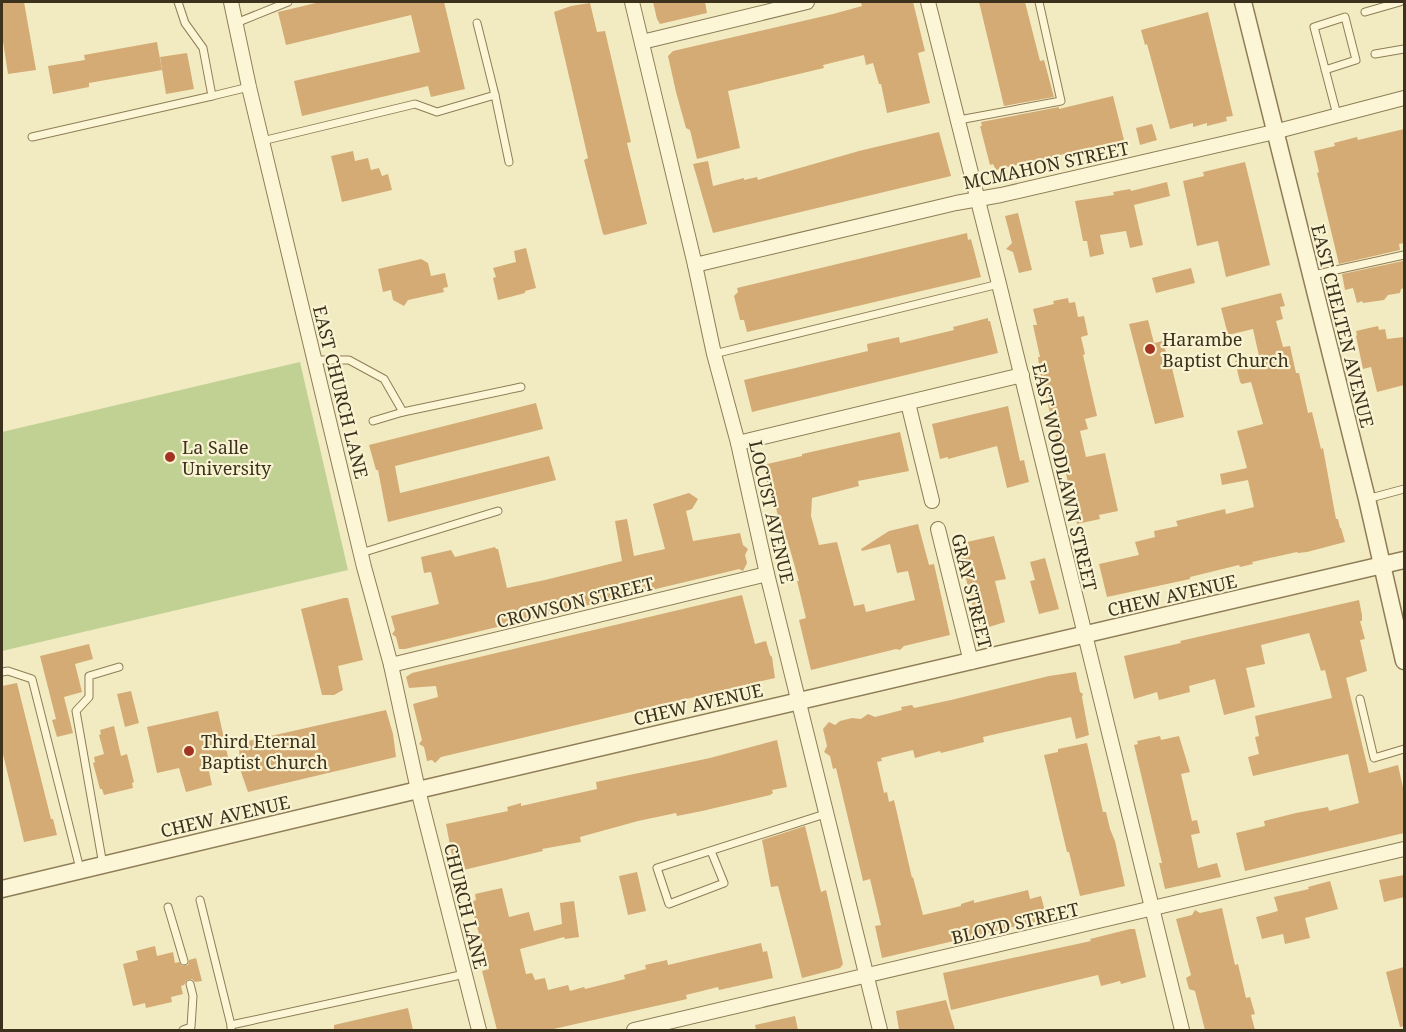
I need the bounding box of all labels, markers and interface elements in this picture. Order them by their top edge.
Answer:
street label: MCMAHON STREET [961,136,1131,194]
street label: EAST CHELTEN AVENUE [1306,222,1380,430]
street label: EAST CHURCH LANE [308,303,374,481]
place label: Harambe Baptist Church [1162,327,1289,372]
marker: Harambe Baptist Church [1143,342,1157,356]
street label: EAST WOODLAWN STREET [1027,361,1103,593]
place label: La Salle University [182,435,272,480]
street label: LOCUST AVENUE [744,438,800,586]
marker: La Salle University [163,450,177,464]
street label: GRAY STREET [946,531,998,651]
street label: CHEW AVENUE [1105,568,1239,622]
street label: CROWSON STREET [494,571,656,633]
street label: CHEW AVENUE [631,677,765,731]
place label: Third Eternal Baptist Church [201,729,328,774]
marker: Third Eternal Baptist Church [182,744,196,758]
street label: CHEW AVENUE [158,789,292,843]
street label: CHURCH LANE [439,841,493,971]
street label: BLOYD STREET [949,897,1081,949]

